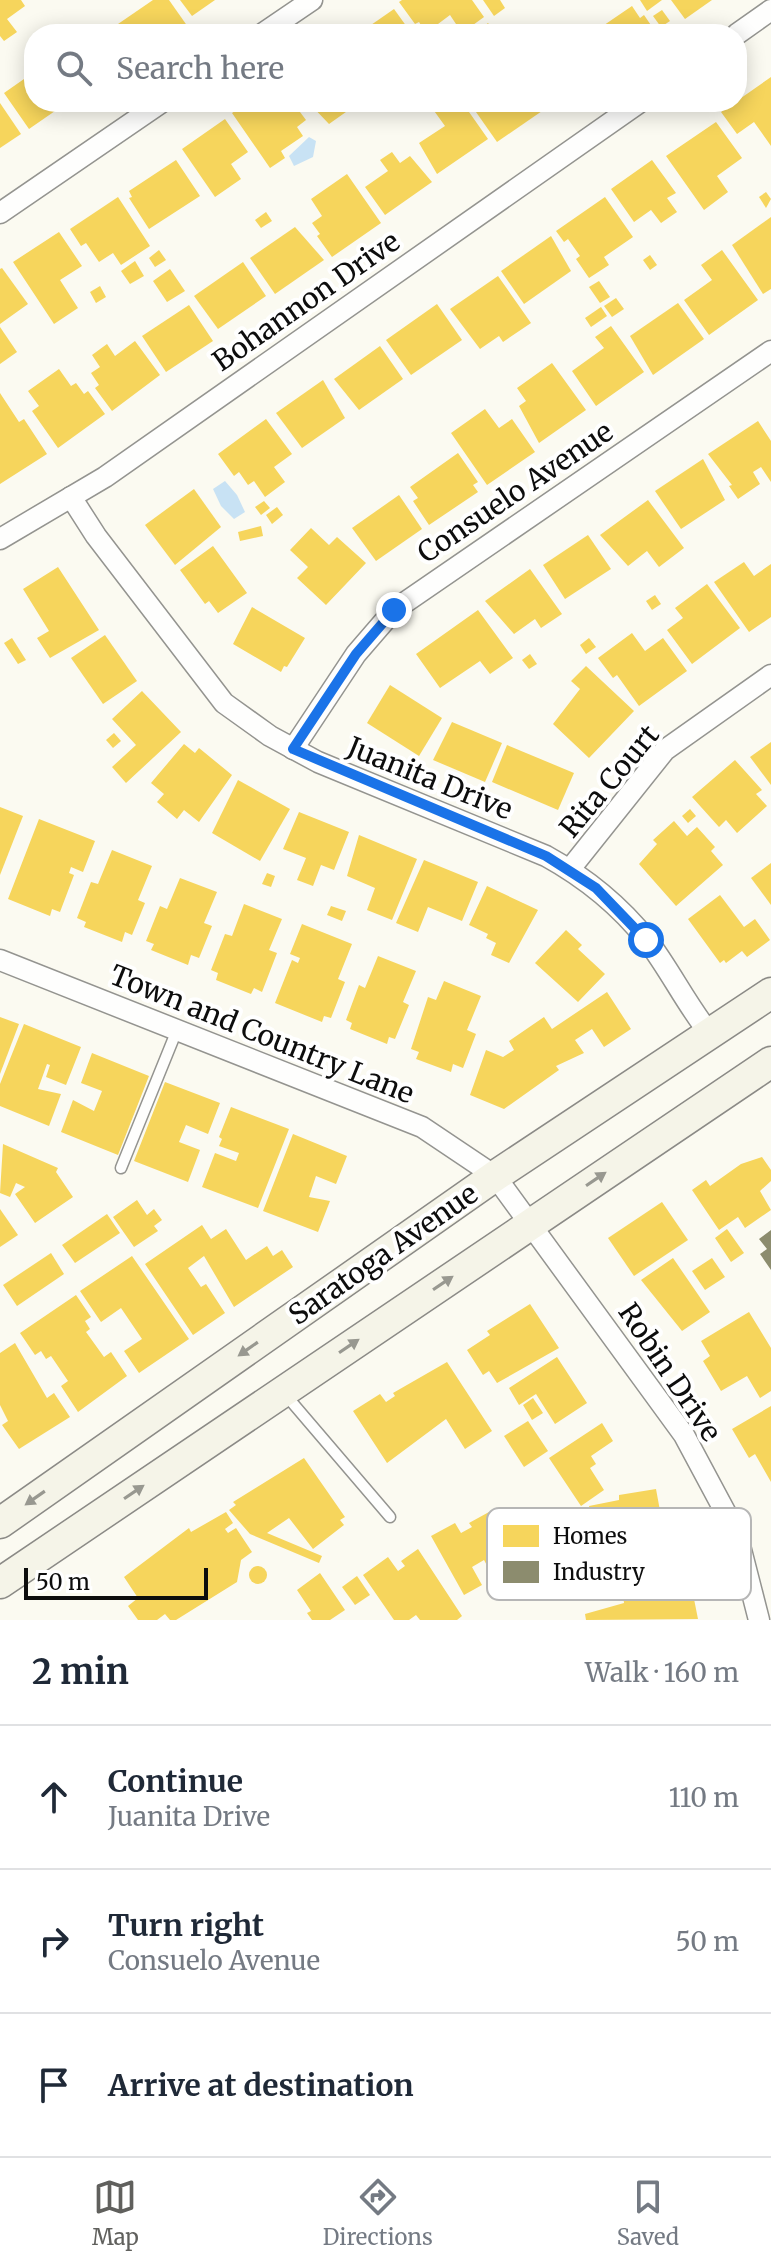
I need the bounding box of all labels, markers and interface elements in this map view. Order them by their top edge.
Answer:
search box [24,24,747,112]
icon: search [52,46,96,90]
text: Search here [116,49,284,87]
street label: Bohannon Drive [205,223,407,379]
street label: Consuelo Avenue [410,413,620,571]
route end [376,592,412,628]
street label: Rita Court [551,717,667,845]
street label: Juanita Drive [341,728,518,827]
route start [628,922,664,958]
street label: Town and Country Lane [105,957,419,1111]
one-way arrow [586,1172,607,1187]
street label: Saratoga Avenue [281,1175,485,1333]
one-way arrow [432,1275,453,1290]
street label: Robin Drive [611,1296,729,1448]
one-way arrow [339,1339,360,1354]
one-way arrow [237,1341,259,1357]
one-way arrow [124,1485,145,1500]
one-way arrow [25,1490,46,1505]
legend [487,1508,751,1600]
text: Homes [553,1522,627,1550]
text: Industry [553,1558,645,1586]
scale bar [24,1564,208,1600]
text: 50 m [36,1568,90,1596]
text: 2 min [32,1651,129,1693]
text: Walk · 160 m [585,1656,739,1689]
text: Continue [108,1762,243,1800]
icon: ahead [32,1775,76,1819]
text: 110 m [669,1781,739,1814]
text: Juanita Drive [108,1800,270,1833]
text: Turn right [108,1906,264,1944]
icon: right [32,1919,76,1963]
text: 50 m [675,1925,739,1958]
text: Consuelo Avenue [108,1944,320,1977]
icon: arrive [32,2063,76,2107]
text: Arrive at destination [108,2066,414,2104]
tab: Map [92,2175,139,2251]
tab: Directions [323,2175,433,2251]
tab: Saved [617,2175,679,2251]

